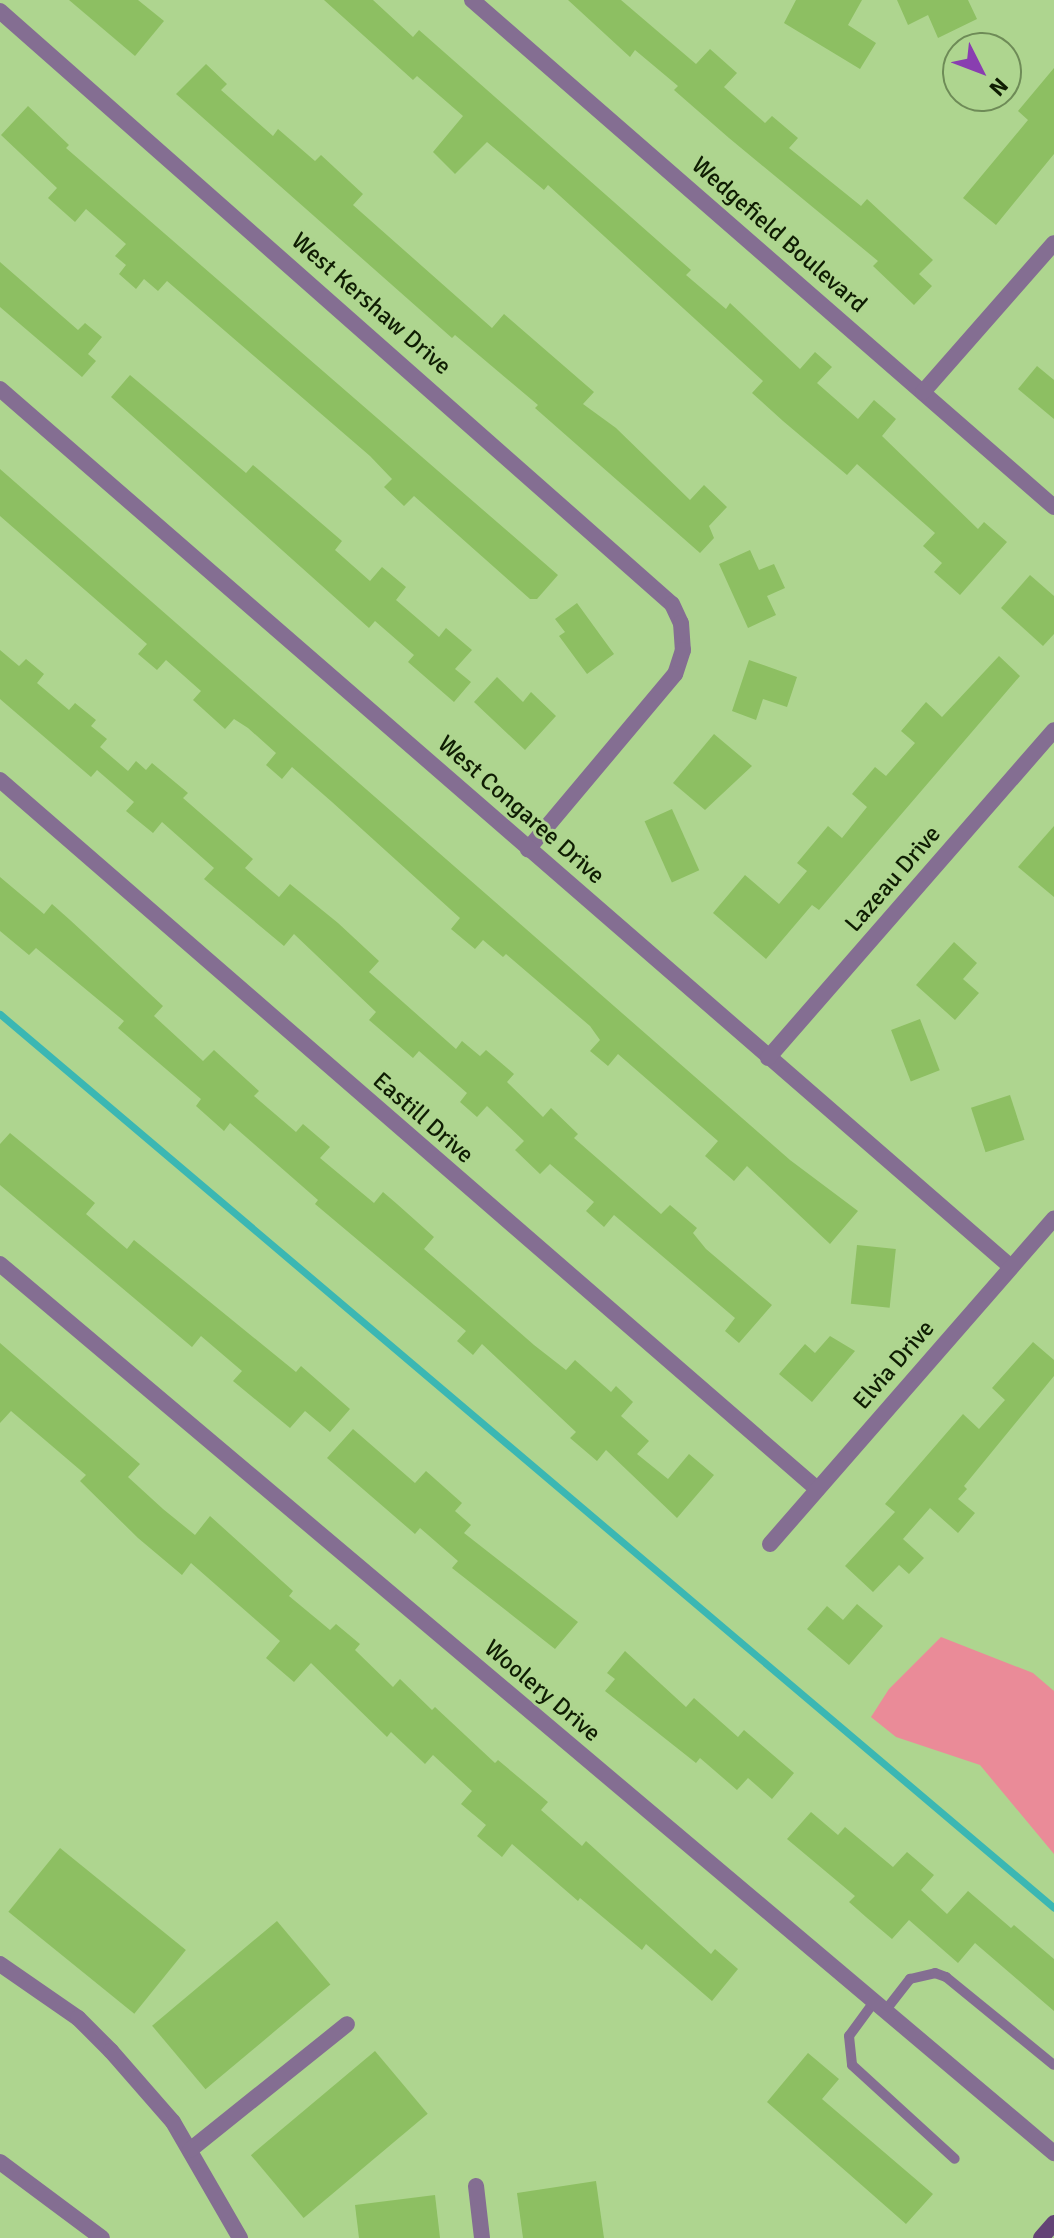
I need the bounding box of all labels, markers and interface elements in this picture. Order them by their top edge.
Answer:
north arrow [942,32,1022,112]
text: N [984,72,1014,102]
street label: Wedgefield Boulevard [685,151,873,319]
street label: West Kershaw Drive [285,227,457,381]
street label: West Congaree Drive [432,730,610,890]
street label: Lazeau Drive [839,820,947,938]
street label: Eastill Drive [367,1066,479,1170]
street label: Elvia Drive [847,1315,941,1415]
street label: Woolery Drive [478,1634,606,1748]

